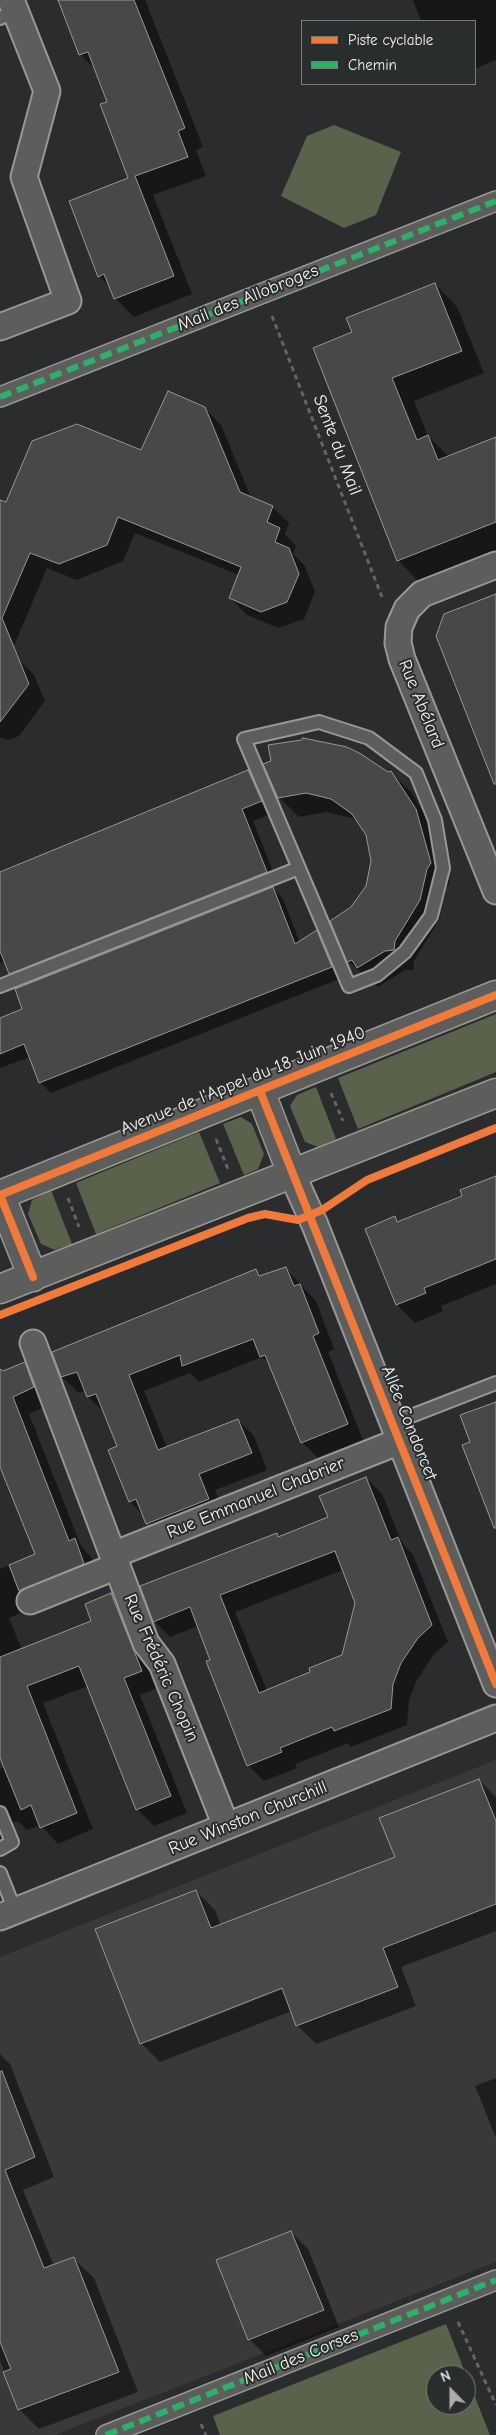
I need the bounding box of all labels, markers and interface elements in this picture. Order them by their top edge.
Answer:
legend [301,20,476,85]
text: Piste cyclable [348,31,433,49]
text: Chemin [348,56,397,74]
street label: Mail des Allobroges [174,260,322,336]
street label: Sente du Mail [308,392,366,498]
street label: Rue Abélard [393,657,449,751]
street label: Avenue de l'Appel du 18 Juin 1940 [117,1022,369,1140]
street label: Allée Condorcet [376,1363,442,1483]
street label: Rue Emmanuel Chabrier [164,1452,348,1544]
street label: Rue Frédéric Chopin [119,1591,203,1745]
street label: Rue Winston Churchill [166,1776,330,1860]
street label: Mail des Corses [240,2324,362,2390]
north arrow [426,2365,476,2415]
text: N [438,2367,453,2386]

